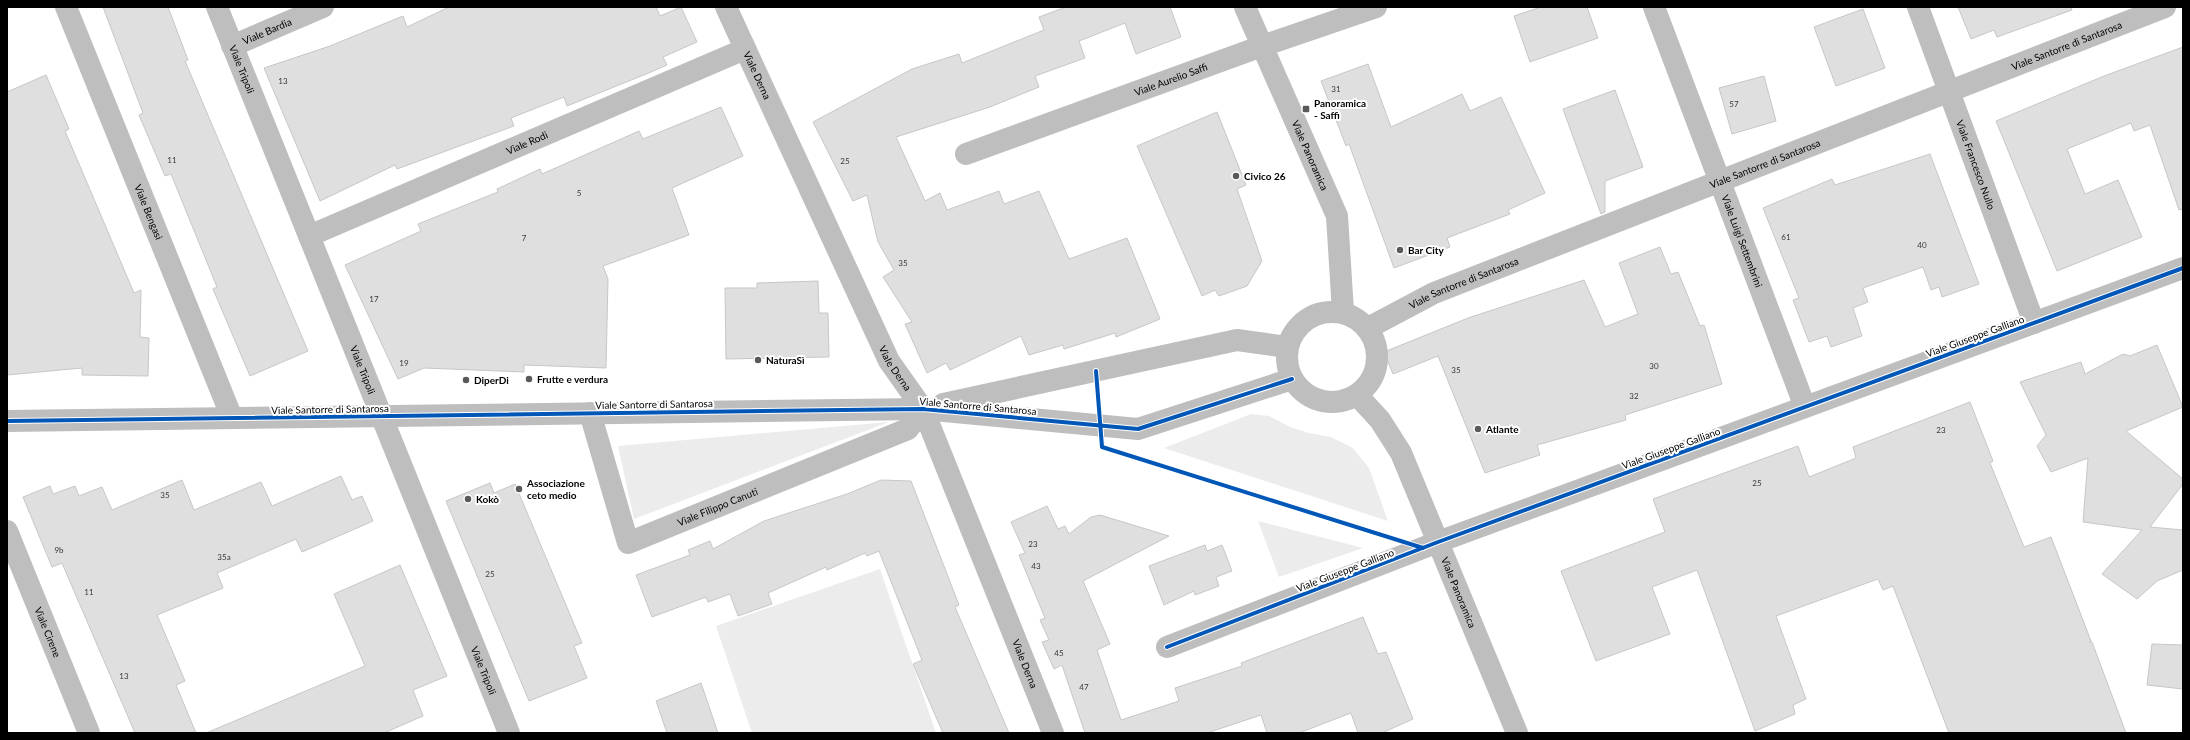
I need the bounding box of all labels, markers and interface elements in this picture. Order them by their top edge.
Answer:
street label: Viale Bardia [241,15,293,47]
street label: Viale Santorre di Santarosa [2010,18,2124,73]
street label: Viale Tripoli [227,43,257,95]
street label: Viale Derna [741,49,774,101]
street label: Viale Aurelio Saffi [1132,60,1209,98]
house number: 13 [278,76,288,86]
house number: 31 [1331,84,1341,94]
place label: Panoramica - Saffi [1314,97,1366,121]
house number: 57 [1729,99,1739,109]
marker: Panoramica - Saffi [1301,104,1311,114]
street label: Viale Panoramica [1290,118,1331,192]
street label: Viale Francesco Nullo [1954,118,1998,211]
street label: Viale Rodi [504,128,549,157]
street label: Viale Santorre di Santarosa [1708,136,1822,191]
house number: 11 [167,155,177,165]
house number: 25 [840,156,850,166]
place label: Civico 26 [1244,170,1286,182]
marker: Civico 26 [1231,171,1241,181]
street label: Viale Bengasi [132,183,165,241]
house number: 5 [577,188,582,198]
street label: Viale Luigi Settembrini [1719,193,1765,289]
house number: 61 [1781,232,1791,242]
house number: 7 [522,233,527,243]
house number: 40 [1917,240,1927,250]
place label: Bar City [1408,244,1444,256]
marker: Bar City [1395,245,1405,255]
street label: Viale Santorre di Santarosa [1407,255,1520,311]
house number: 35 [898,258,908,268]
house number: 17 [369,294,379,304]
street label: Viale Giuseppe Galliano [1924,312,2026,359]
street label: Viale Tripoli [348,344,378,396]
street label: Viale Derna [877,344,914,393]
place label: NaturaSì [766,354,805,366]
marker: NaturaSì [753,355,763,365]
house number: 19 [399,358,409,368]
house number: 30 [1649,361,1659,371]
house number: 35 [1451,365,1461,375]
place label: Frutte e verdura [537,373,608,385]
place label: DiperDi [474,374,509,386]
marker: Frutte e verdura [524,374,534,384]
marker: DiperDi [461,375,471,385]
house number: 32 [1629,391,1639,401]
street label: Viale Santorre di Santarosa [919,395,1037,417]
street label: Viale Santorre di Santarosa [595,397,713,411]
street label: Viale Santorre di Santarosa [271,402,389,416]
place label: Atlante [1485,423,1519,435]
marker: Atlante [1473,424,1483,434]
street label: Viale Giuseppe Galliano [1620,424,1722,471]
house number: 23 [1936,425,1946,435]
place label: Associazione ceto medio [526,477,585,501]
house number: 25 [1752,478,1762,488]
marker: Associazione ceto medio [514,484,524,494]
street label: Viale Filippo Canuti [675,485,759,528]
house number: 35 [160,490,170,500]
place label: Kokò [476,493,499,505]
marker: Kokò [463,494,473,504]
house number: 23 [1028,539,1038,549]
house number: 9b [54,545,64,555]
street label: Viale Giuseppe Galliano [1294,546,1396,594]
house number: 35a [217,552,231,562]
street label: Viale Panoramica [1439,555,1479,630]
house number: 43 [1031,561,1041,571]
house number: 25 [485,569,495,579]
house number: 11 [84,587,94,597]
street label: Viale Cirene [32,605,64,659]
street label: Viale Derna [1010,638,1040,690]
street label: Viale Tripoli [469,644,499,696]
house number: 45 [1054,648,1064,658]
house number: 13 [119,671,129,681]
house number: 47 [1079,682,1089,692]

